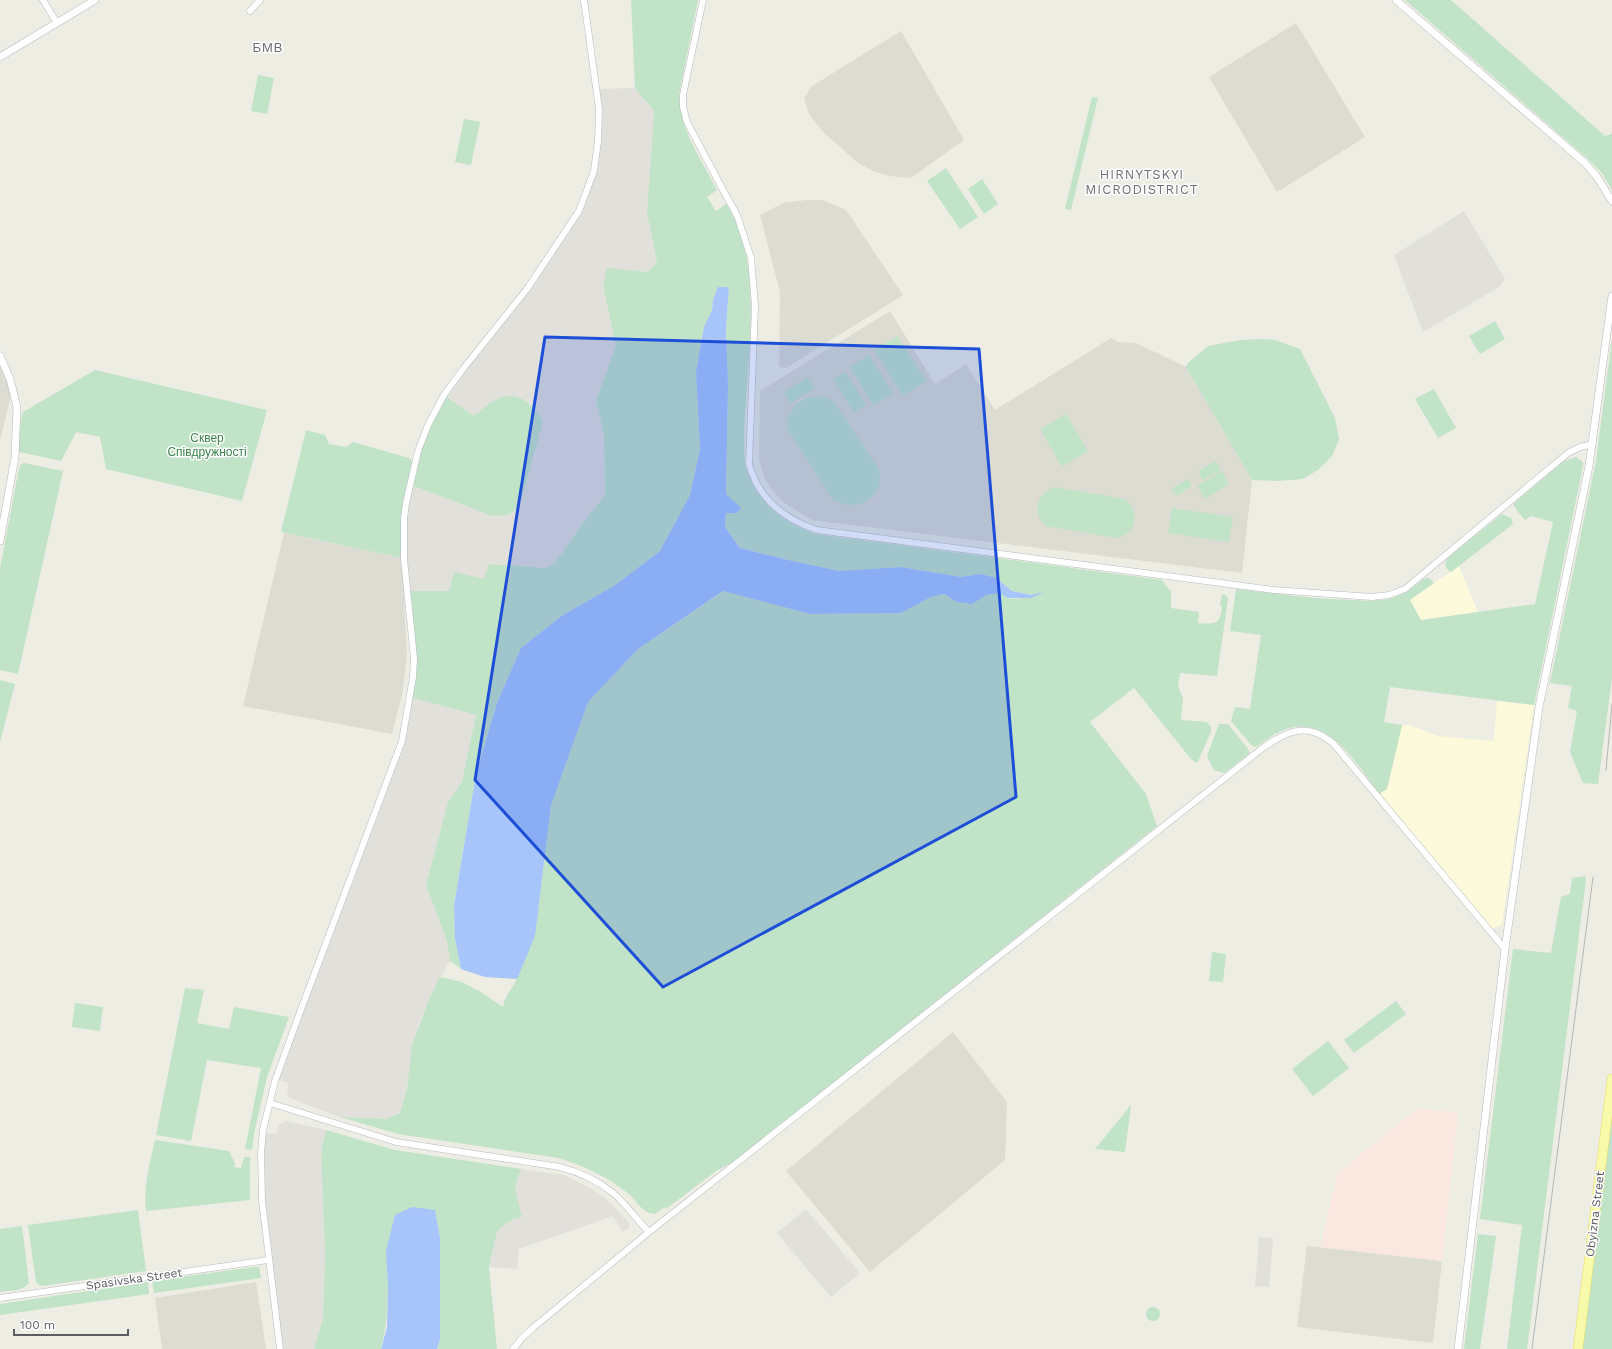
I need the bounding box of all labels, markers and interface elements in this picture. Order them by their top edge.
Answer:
district label: БМВ [252,40,284,55]
district label: HIRNYTSKYI MICRODISTRICT [1085,167,1199,197]
park label: Сквер Співдружності [167,431,247,459]
street label: Obyizna Street [1583,1170,1607,1258]
street label: Spasivska Street [85,1265,183,1293]
scale bar [14,1311,128,1337]
text: 100 m [20,1318,55,1332]

